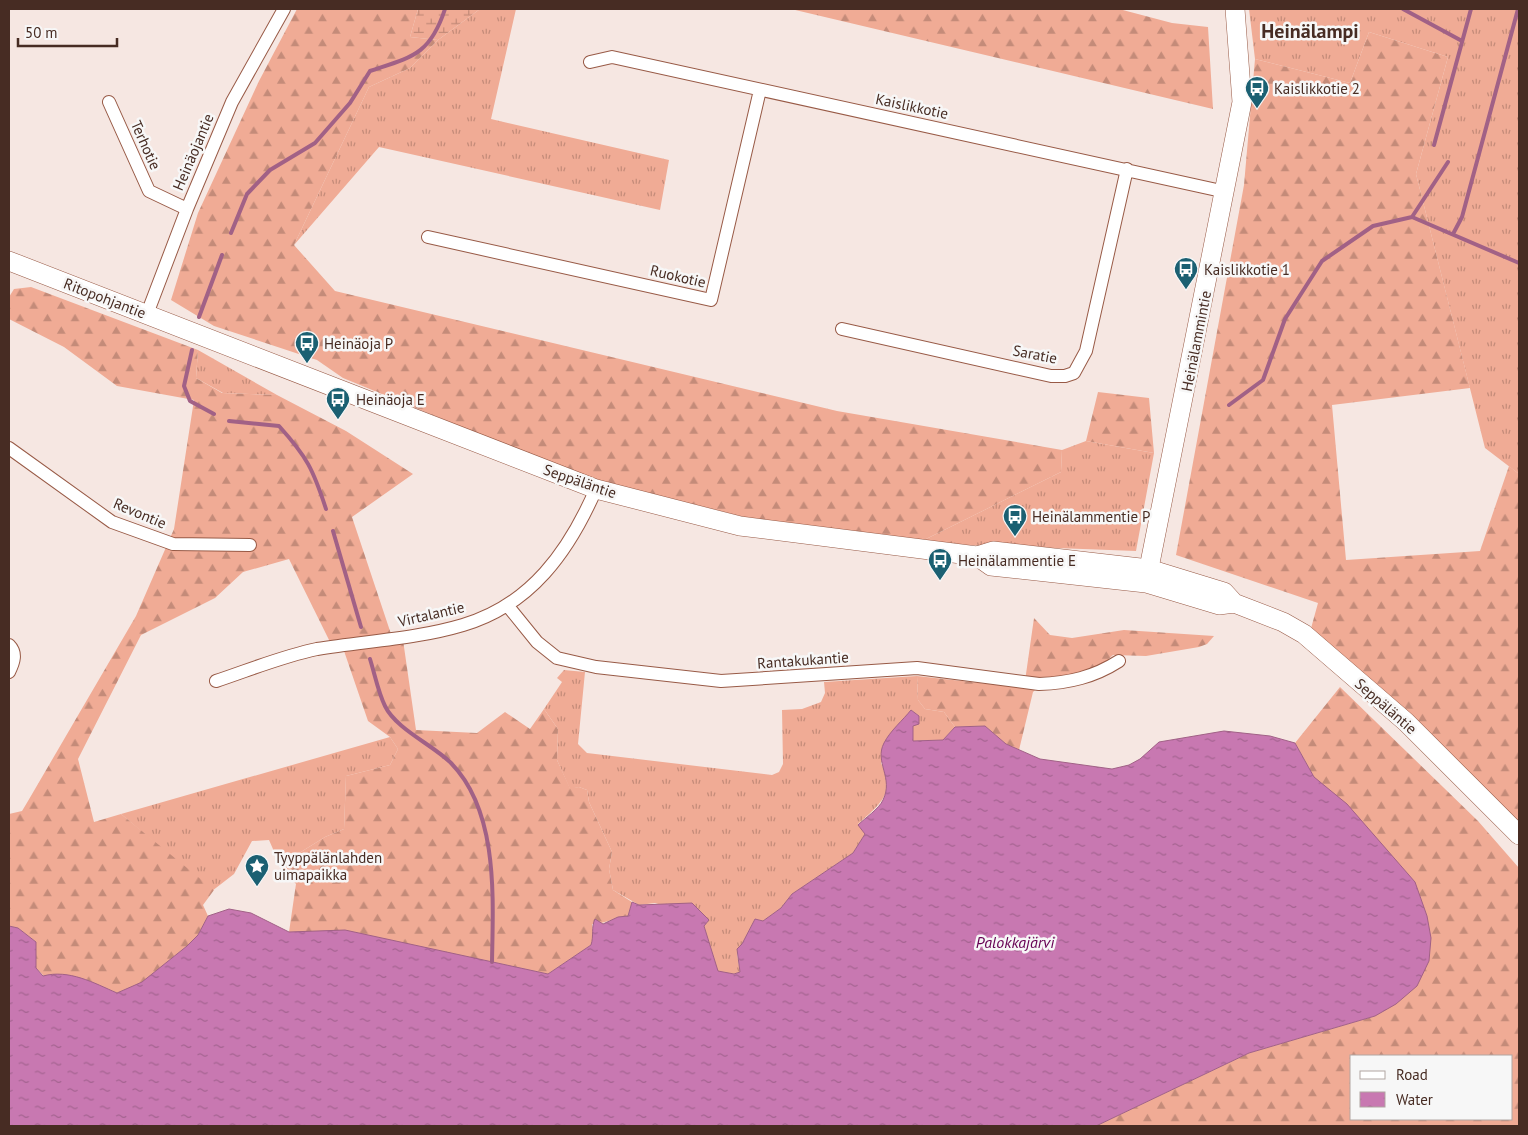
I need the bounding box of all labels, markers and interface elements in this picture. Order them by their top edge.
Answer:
scale bar [18,15,116,47]
district label: Heinälampi [1261,18,1359,44]
text: 50 m [25,23,58,42]
bus stop icon: Kaislikkotie 2 [1244,75,1270,109]
place label: Kaislikkotie 2 [1274,79,1360,98]
street label: Kaislikkotie [874,89,950,123]
street label: Heinäojantie [168,111,218,193]
street label: Terhotie [127,117,165,173]
bus stop icon: Kaislikkotie 1 [1173,256,1199,290]
street label: Ruokotie [648,260,708,292]
place label: Kaislikkotie 1 [1204,260,1290,279]
street label: Ritopohjantie [61,274,149,322]
street label: Heinälammintie [1177,289,1215,393]
bus stop icon: Heinäoja P [294,330,320,364]
place label: Heinäoja P [324,334,393,353]
street label: Saratie [1011,340,1059,368]
bus stop icon: Heinäoja E [325,386,351,420]
place label: Heinäoja E [356,390,425,409]
street label: Seppäläntie [541,460,619,502]
street label: Revontie [111,493,169,533]
bus stop icon: Heinälammentie P [1002,503,1028,537]
place label: Heinälammentie P [1032,507,1151,526]
bus stop icon: Heinälammentie E [927,547,953,581]
place label: Heinälammentie E [958,551,1076,570]
street label: Virtalantie [395,597,466,631]
street label: Rantakukantie [757,647,849,673]
street label: Seppäläntie [1351,674,1421,738]
place label: Tyyppälänlahden uimapaikka [274,848,382,884]
place icon: Tyyppälänlahden uimapaikka [244,853,270,887]
water label: Palokkajärvi [976,932,1055,952]
legend [1350,1055,1513,1120]
text: Road [1396,1065,1428,1084]
text: Water [1396,1090,1433,1109]

